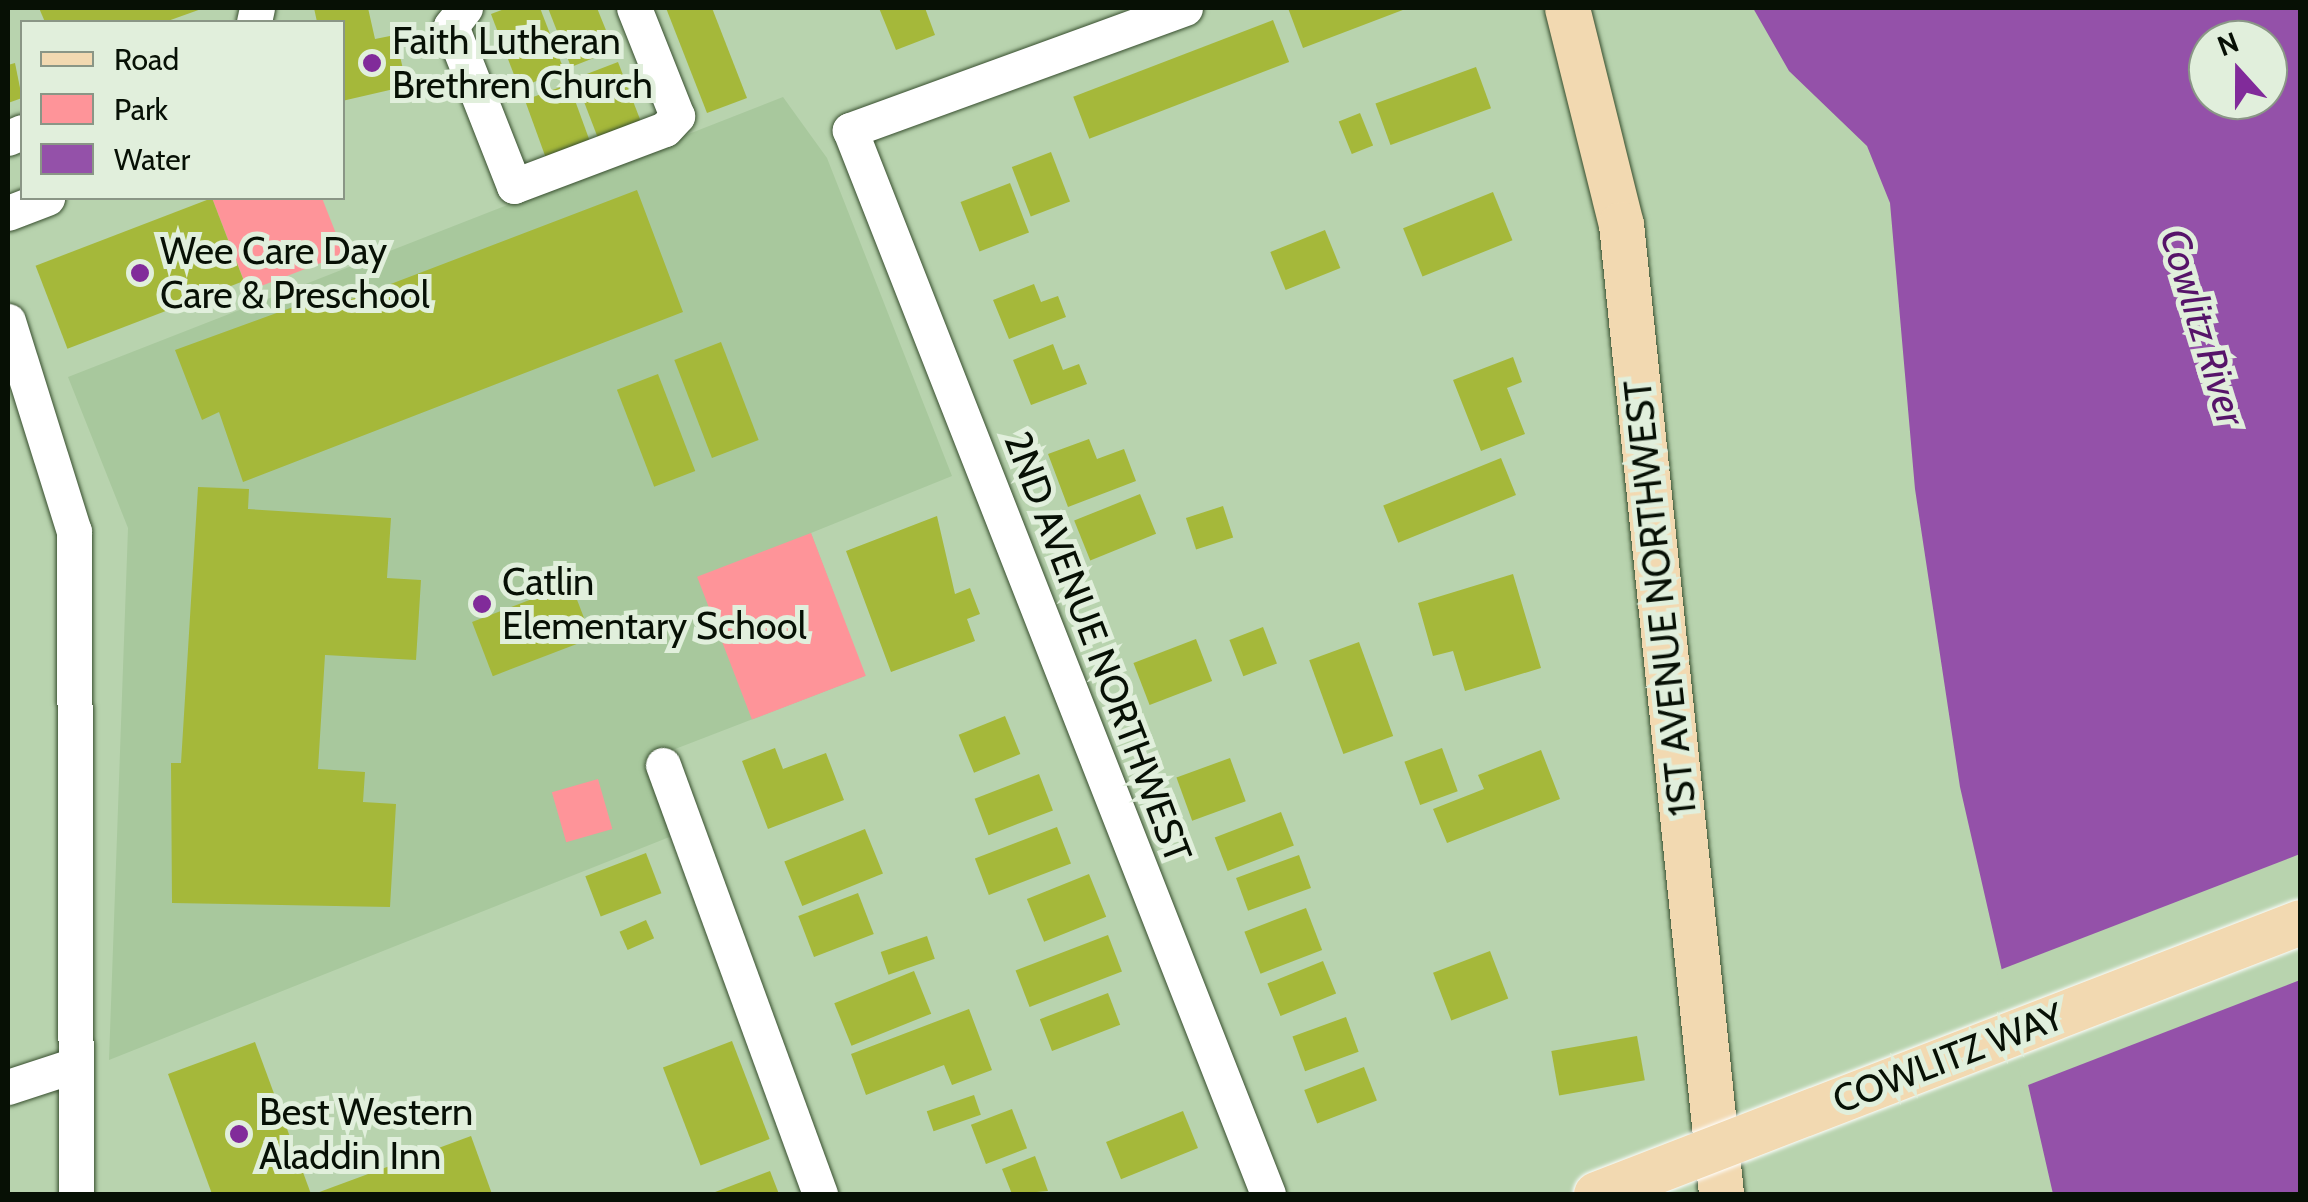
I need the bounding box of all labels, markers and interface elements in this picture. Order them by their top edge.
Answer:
place label: Faith Lutheran Brethren Church [392,18,653,107]
legend [20,20,345,200]
north arrow [2188,20,2288,120]
text: N [2213,24,2243,63]
text: Road [114,41,179,78]
marker: Faith Lutheran Brethren Church [361,52,383,74]
text: Park [114,91,168,128]
text: Water [114,141,190,178]
water label: Cowlitz River [2150,223,2256,431]
place label: Wee Care Day Care & Preschool [160,228,430,318]
marker: Wee Care Day Care & Preschool [129,262,151,284]
street label: 1ST AVENUE NORTHWEST [1614,378,1706,818]
street label: 2ND AVENUE NORTHWEST [995,425,1201,869]
place label: Catlin Elementary School [502,559,807,648]
marker: Catlin Elementary School [471,593,493,615]
street label: COWLITZ WAY [1826,993,2070,1123]
place label: Best Western Aladdin Inn [259,1089,473,1178]
marker: Best Western Aladdin Inn [228,1123,250,1145]

